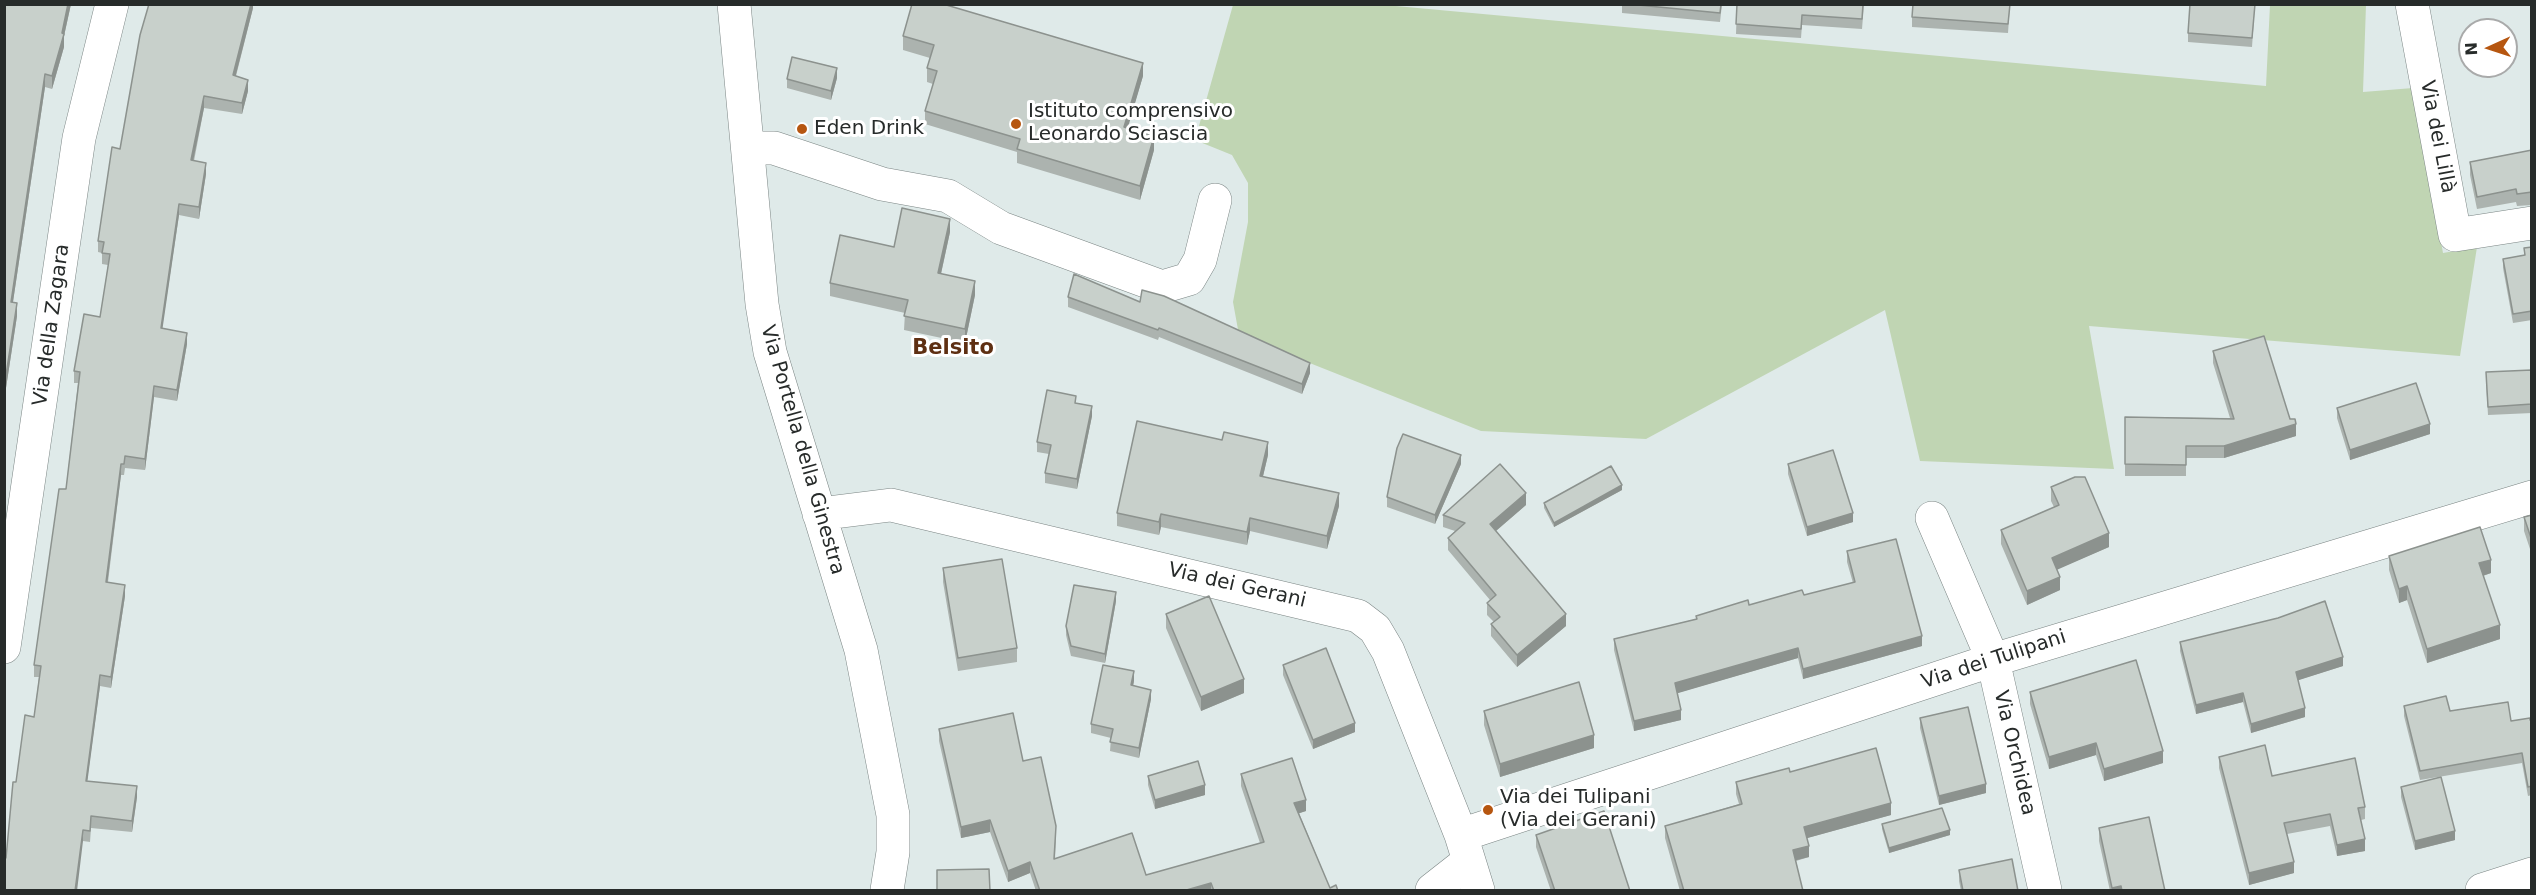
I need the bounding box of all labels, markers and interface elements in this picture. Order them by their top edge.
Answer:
north arrow [2458,18,2518,78]
text: N [2462,42,2481,56]
street label: Via dei Lillà [2414,79,2460,195]
place label: Istituto comprensivo Leonardo Sciascia [1028,100,1233,147]
place label: Eden Drink [814,117,924,141]
marker: Istituto comprensivo Leonardo Sciascia [1009,117,1023,131]
marker: Eden Drink [795,122,809,136]
street label: Via della Zagara [29,242,75,408]
street label: Via Portella della Ginestra [755,322,849,578]
district label: Belsito [912,336,994,362]
street label: Via dei Gerani [1166,558,1308,614]
street label: Via dei Tulipani [1919,625,2069,695]
street label: Via Orchidea [1988,688,2040,818]
place label: Via dei Tulipani (Via dei Gerani) [1500,786,1656,833]
marker: Via dei Tulipani (Via dei Gerani) [1481,803,1495,817]

